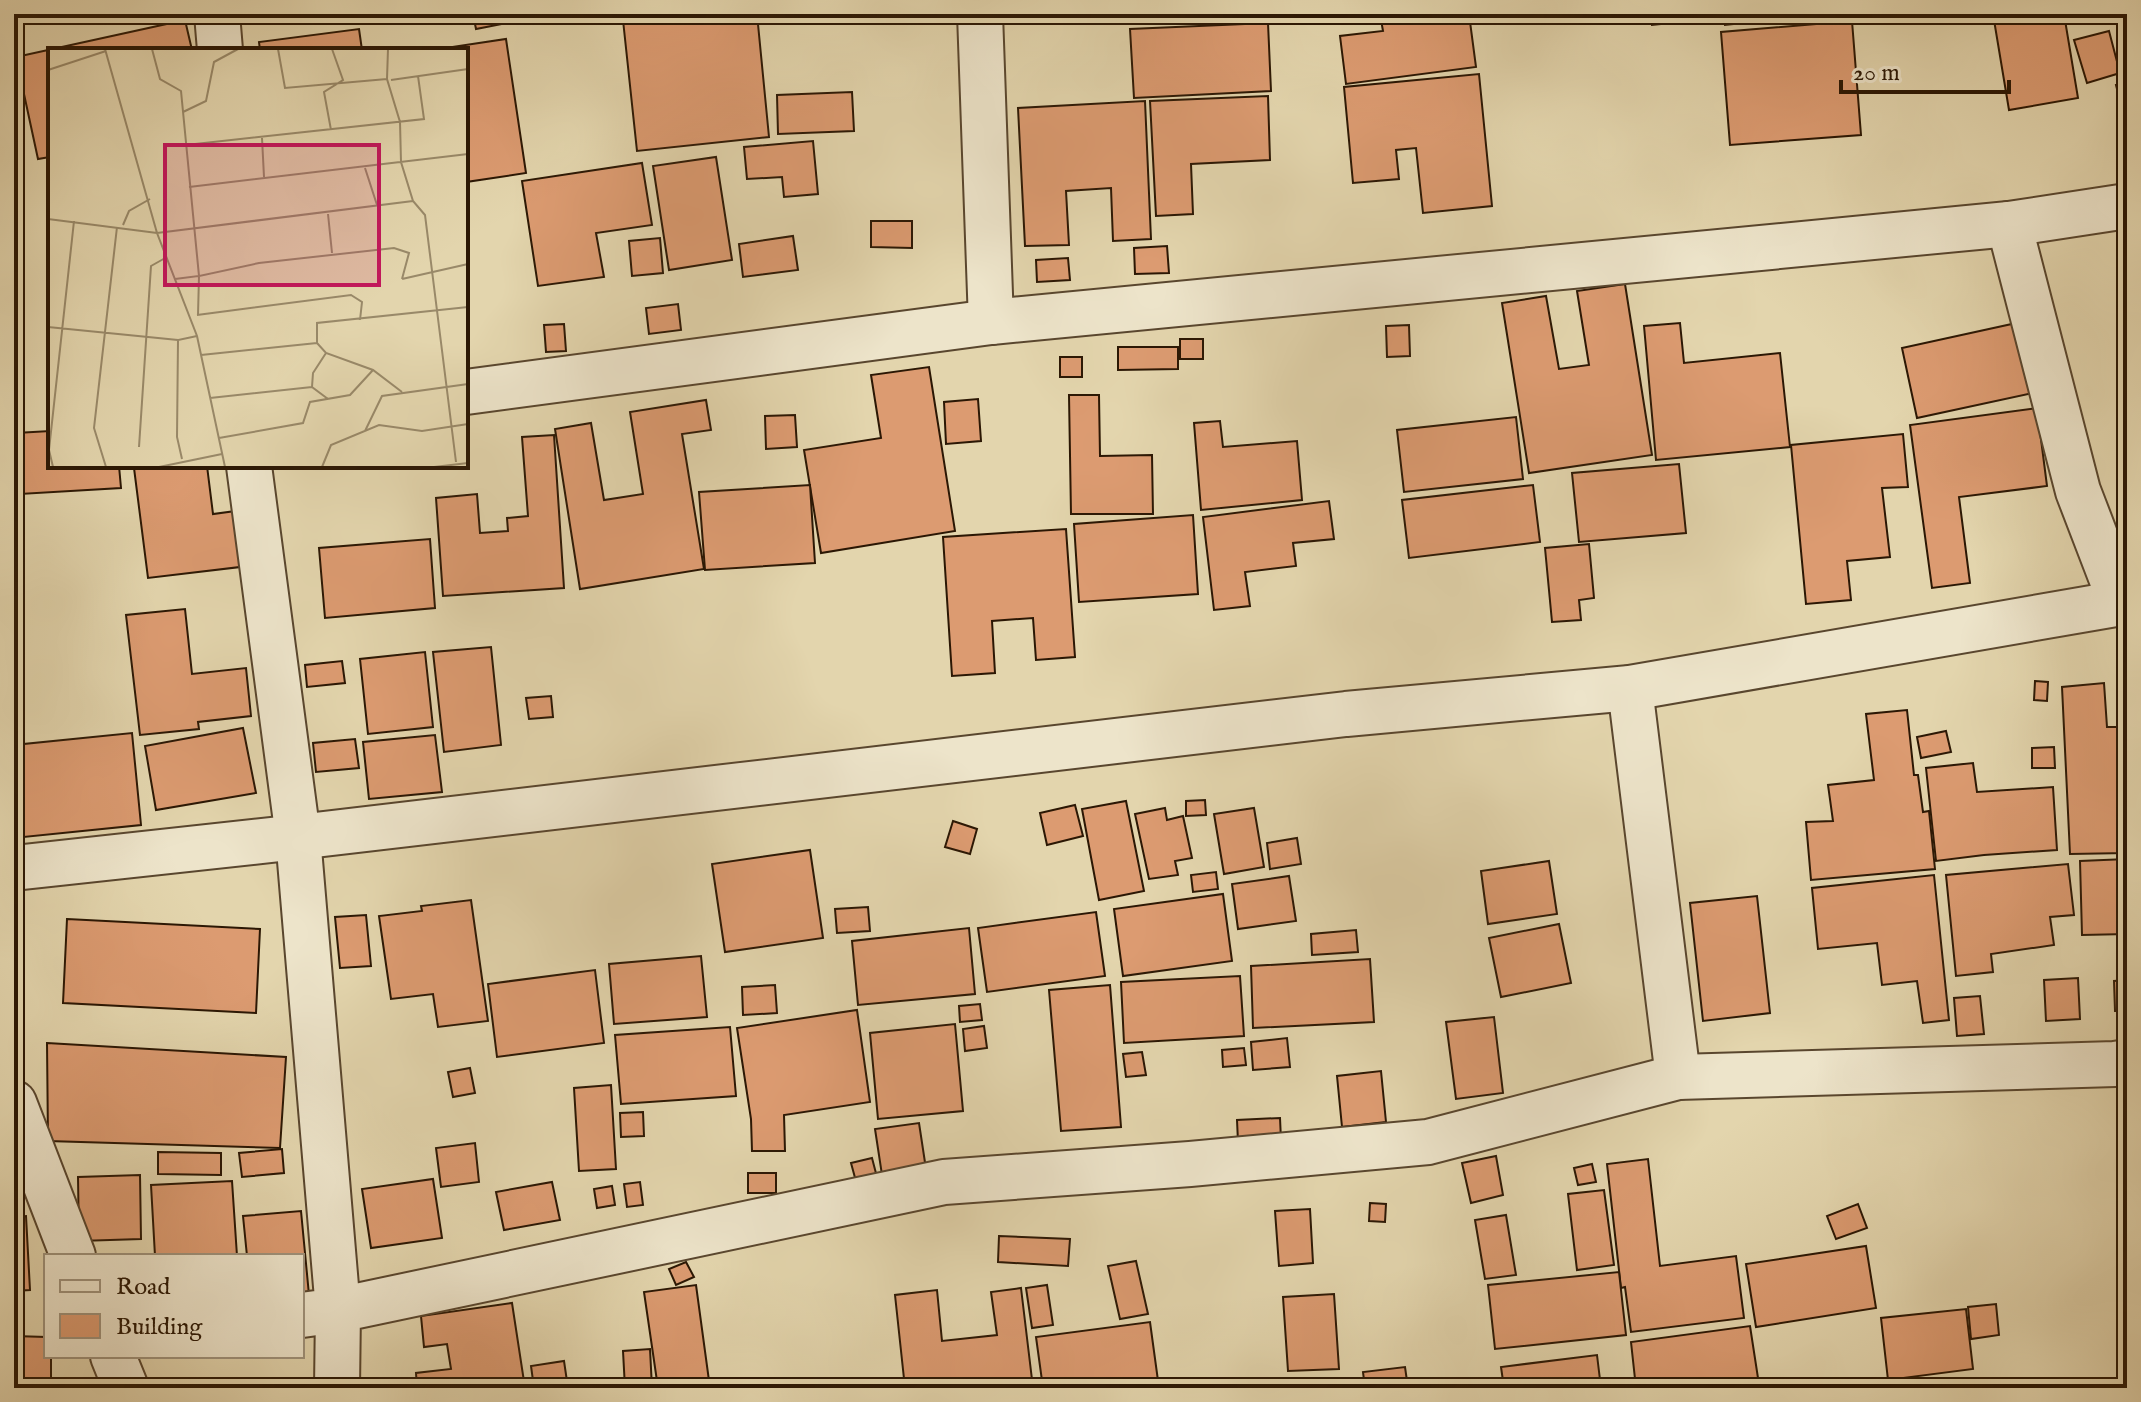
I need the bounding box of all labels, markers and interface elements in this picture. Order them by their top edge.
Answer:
scale bar [1841,44,2009,94]
inset map [48,48,468,468]
text: 20 m [1853,58,1900,89]
legend [44,1254,304,1358]
text: Road [116,1272,170,1303]
text: Building [116,1312,203,1343]

